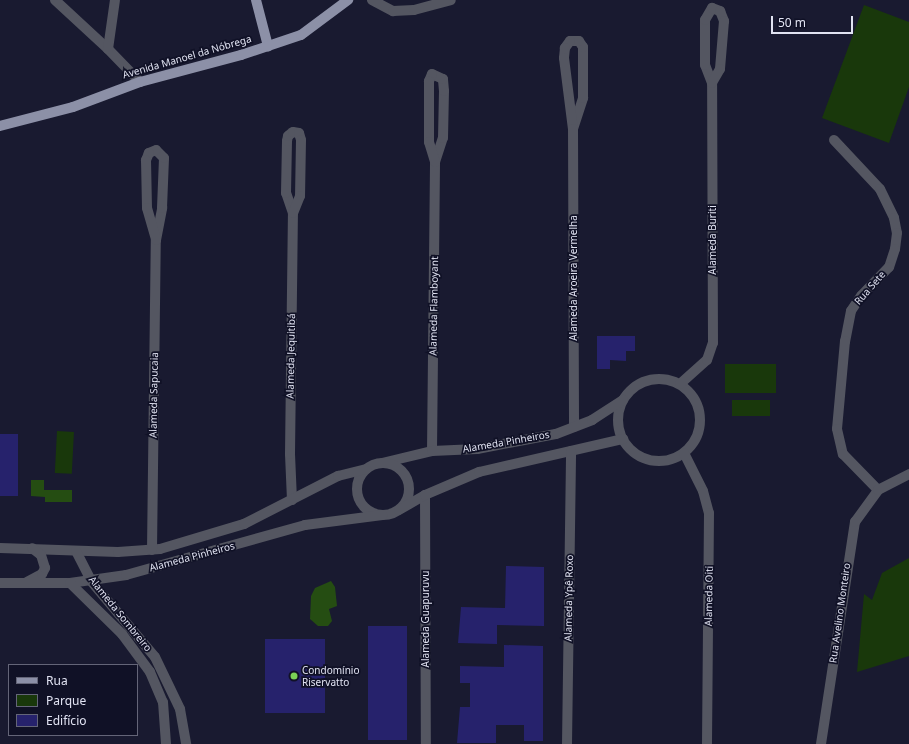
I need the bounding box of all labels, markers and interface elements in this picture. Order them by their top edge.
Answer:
scale bar [773,8,855,34]
text: 50 m [778,14,806,31]
street label: Avenida Manoel da Nóbrega [121,33,253,81]
street label: Alameda Buriti [707,205,719,275]
street label: Alameda Aroeira Vermelha [568,215,580,341]
street label: Alameda Flamboyant [427,256,441,356]
street label: Rua Sete [852,269,888,307]
street label: Alameda Jequitibá [284,313,298,399]
street label: Alameda Sapucaia [147,352,161,438]
street label: Alameda Pinheiros [462,428,550,456]
street label: Alameda Pinheiros [148,540,236,574]
street label: Alameda Ypê Roxo [562,554,576,642]
street label: Rua Avelino Monteiro [827,562,853,664]
street label: Alameda Oiti [702,566,716,626]
street label: Alameda Guapuruvu [420,571,432,667]
street label: Alameda Sombreiro [86,574,154,654]
legend [8,664,138,736]
place label: Condomínio Riservatto [302,664,359,688]
marker: Condomínio Riservatto [289,671,299,681]
text: Rua [46,672,68,689]
text: Parque [46,692,86,709]
text: Edifício [46,712,87,729]

